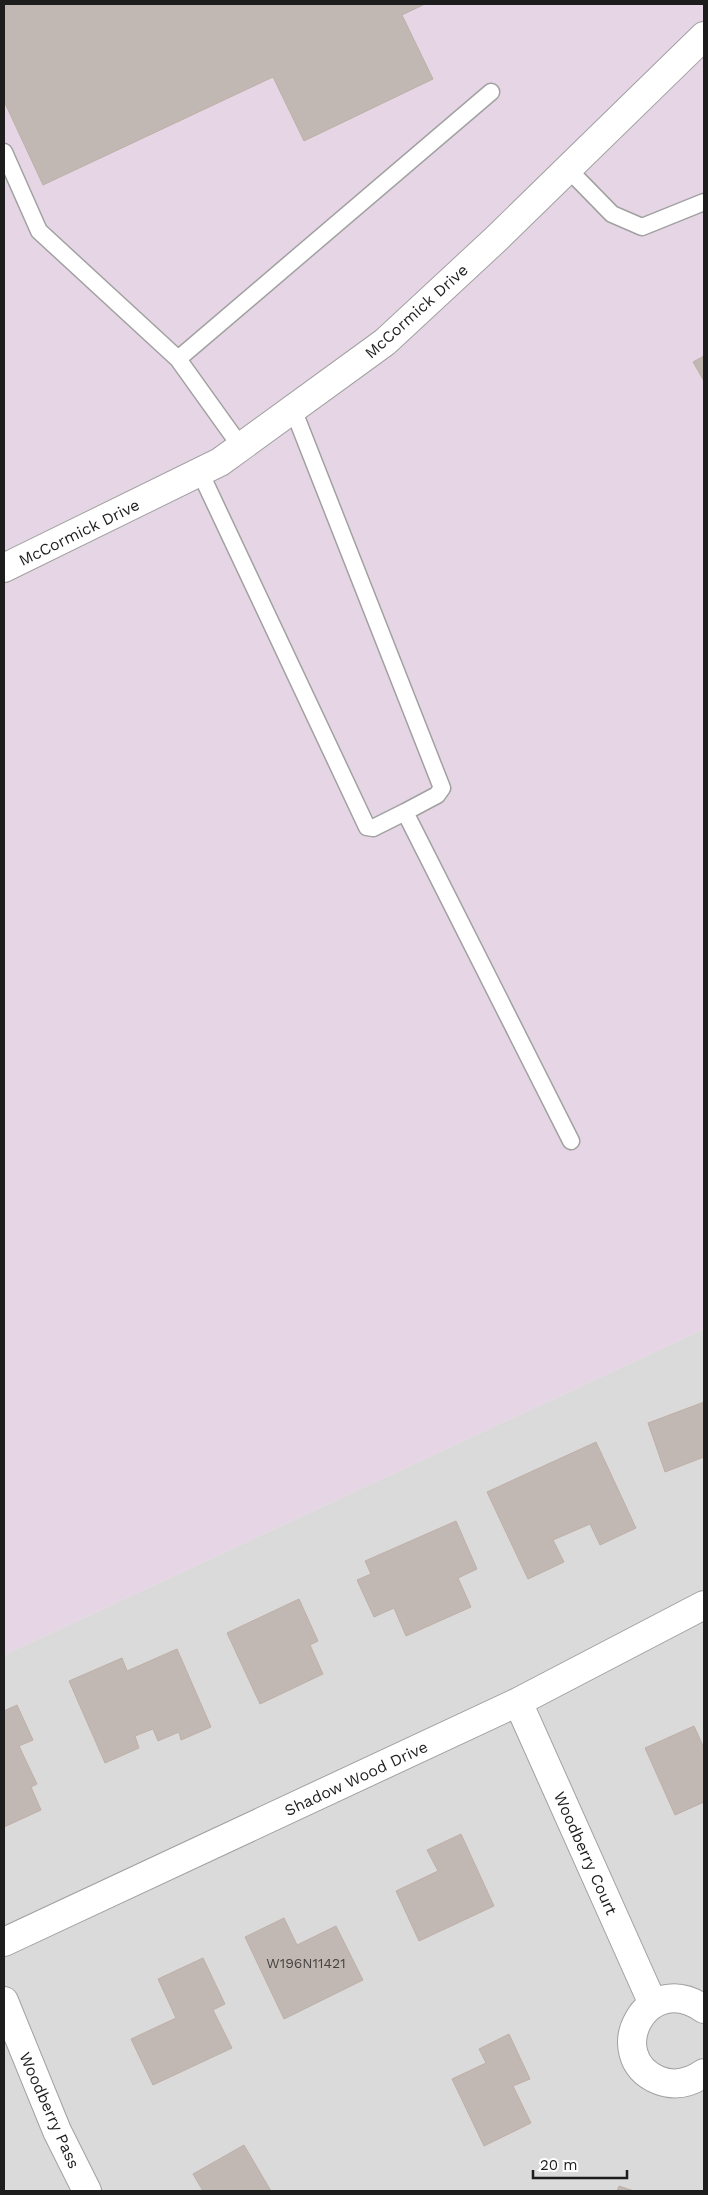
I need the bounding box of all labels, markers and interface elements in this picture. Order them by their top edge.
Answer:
street label: McCormick Drive [361,260,472,363]
street label: McCormick Drive [16,495,143,570]
street label: Shadow Wood Drive [281,1737,431,1820]
street label: Woodberry Court [550,1789,621,1918]
house number: W196N11421 [266,1955,346,1971]
street label: Woodberry Pass [15,2049,84,2171]
scale bar [533,2148,627,2180]
text: 20 m [540,2156,578,2174]

